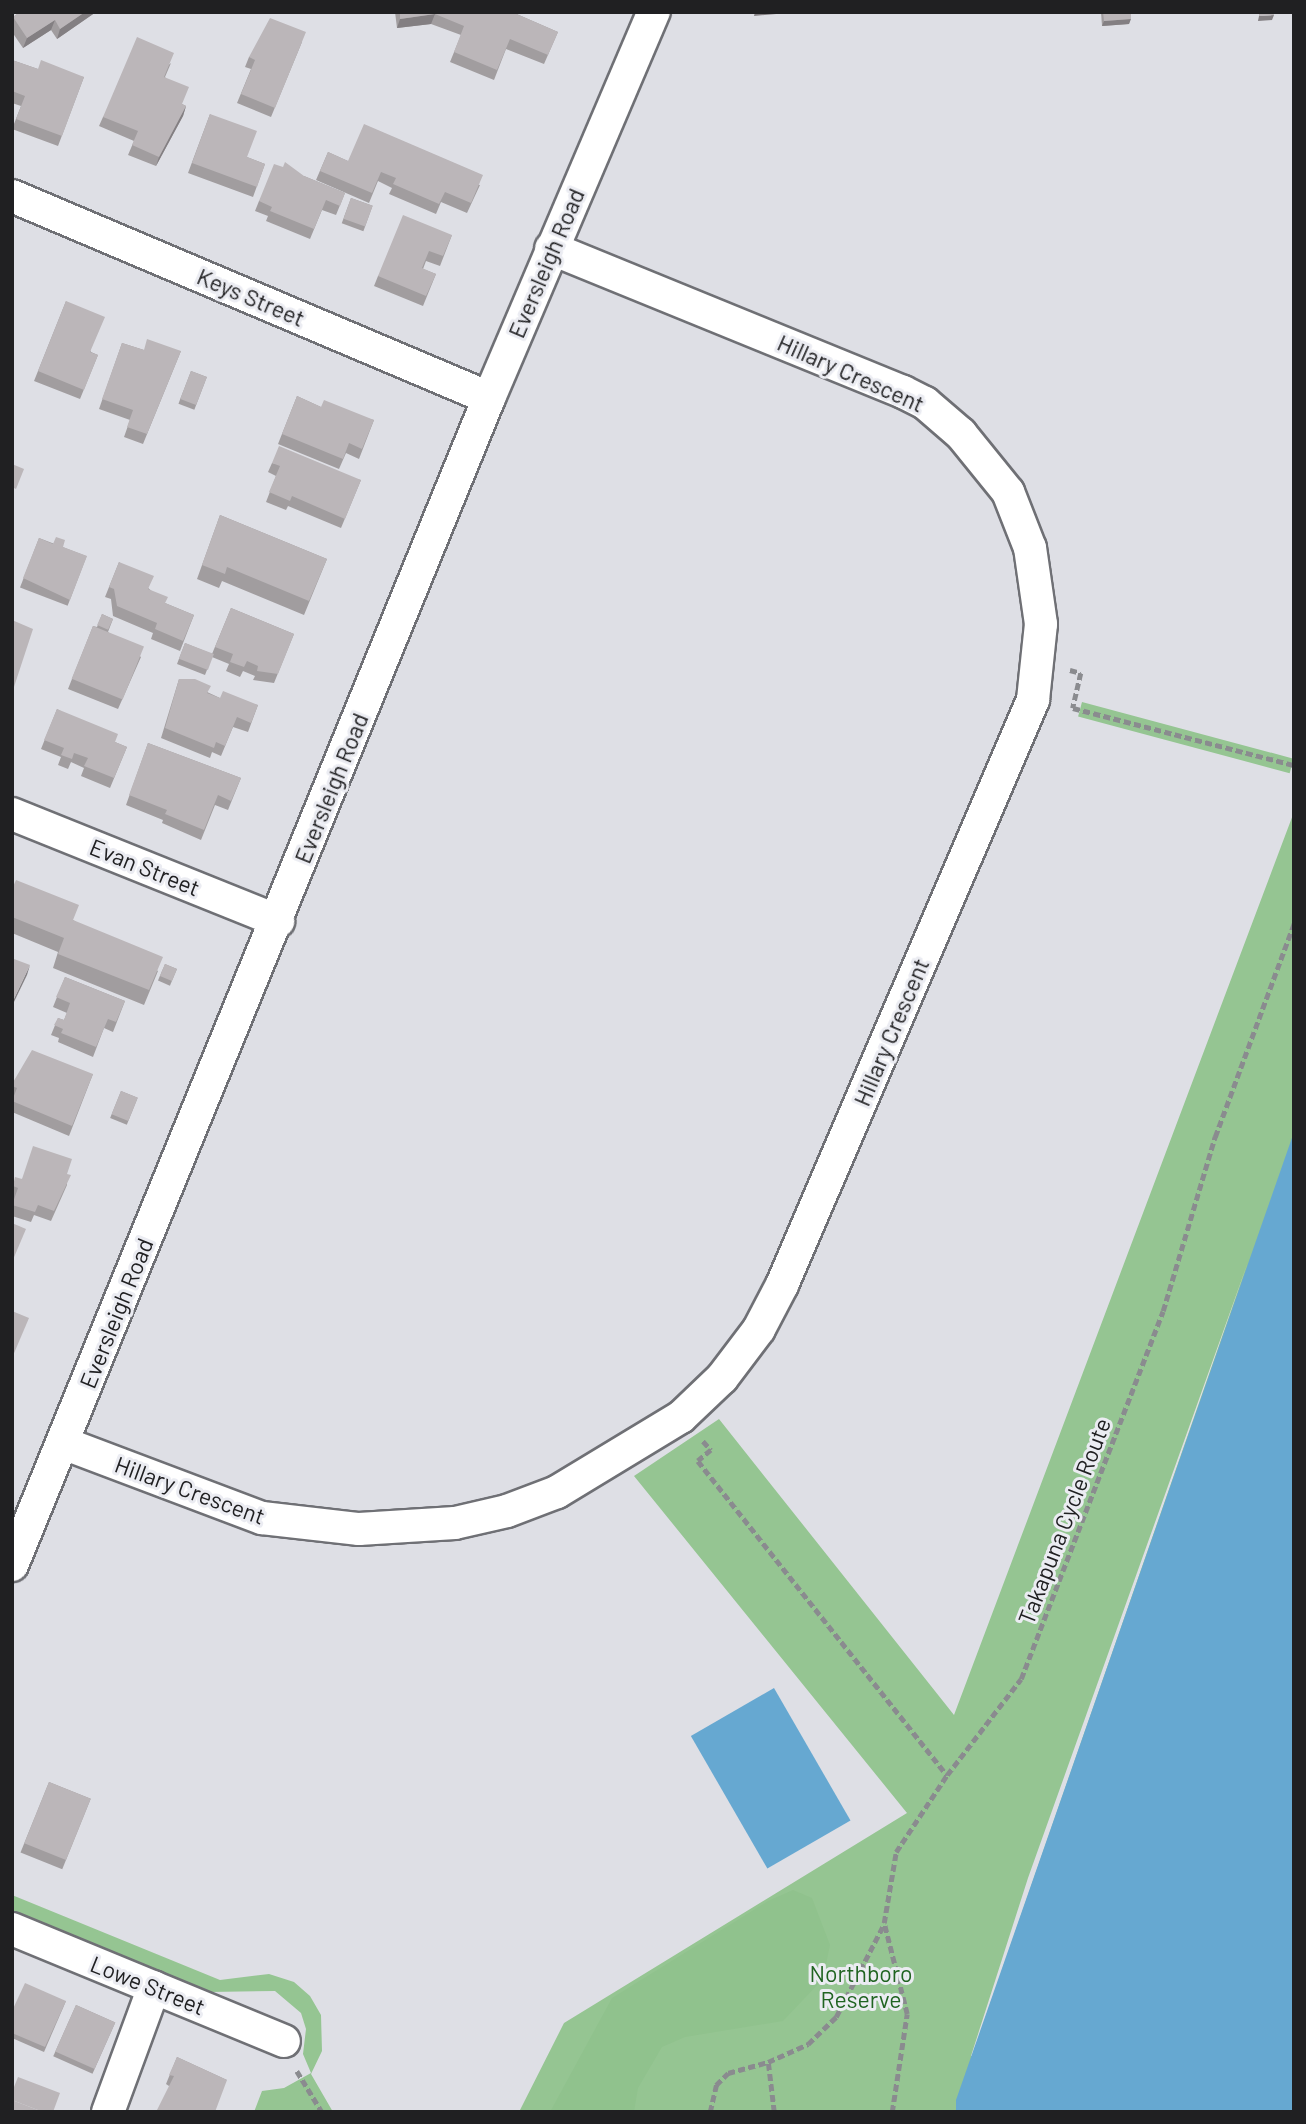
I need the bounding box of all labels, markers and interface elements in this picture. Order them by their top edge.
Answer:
street label: Eversleigh Road [502,184,590,342]
street label: Keys Street [193,262,309,332]
street label: Hillary Crescent [773,328,929,418]
street label: Eversleigh Road [288,709,374,867]
street label: Evan Street [86,832,204,902]
street label: Hillary Crescent [847,954,935,1110]
street label: Eversleigh Road [73,1234,159,1392]
street label: Takapuna Cycle Route [1012,1414,1116,1628]
street label: Hillary Crescent [111,1450,269,1530]
street label: Lowe Street [87,1950,209,2020]
park label: Northboro Reserve [809,1959,913,2013]

